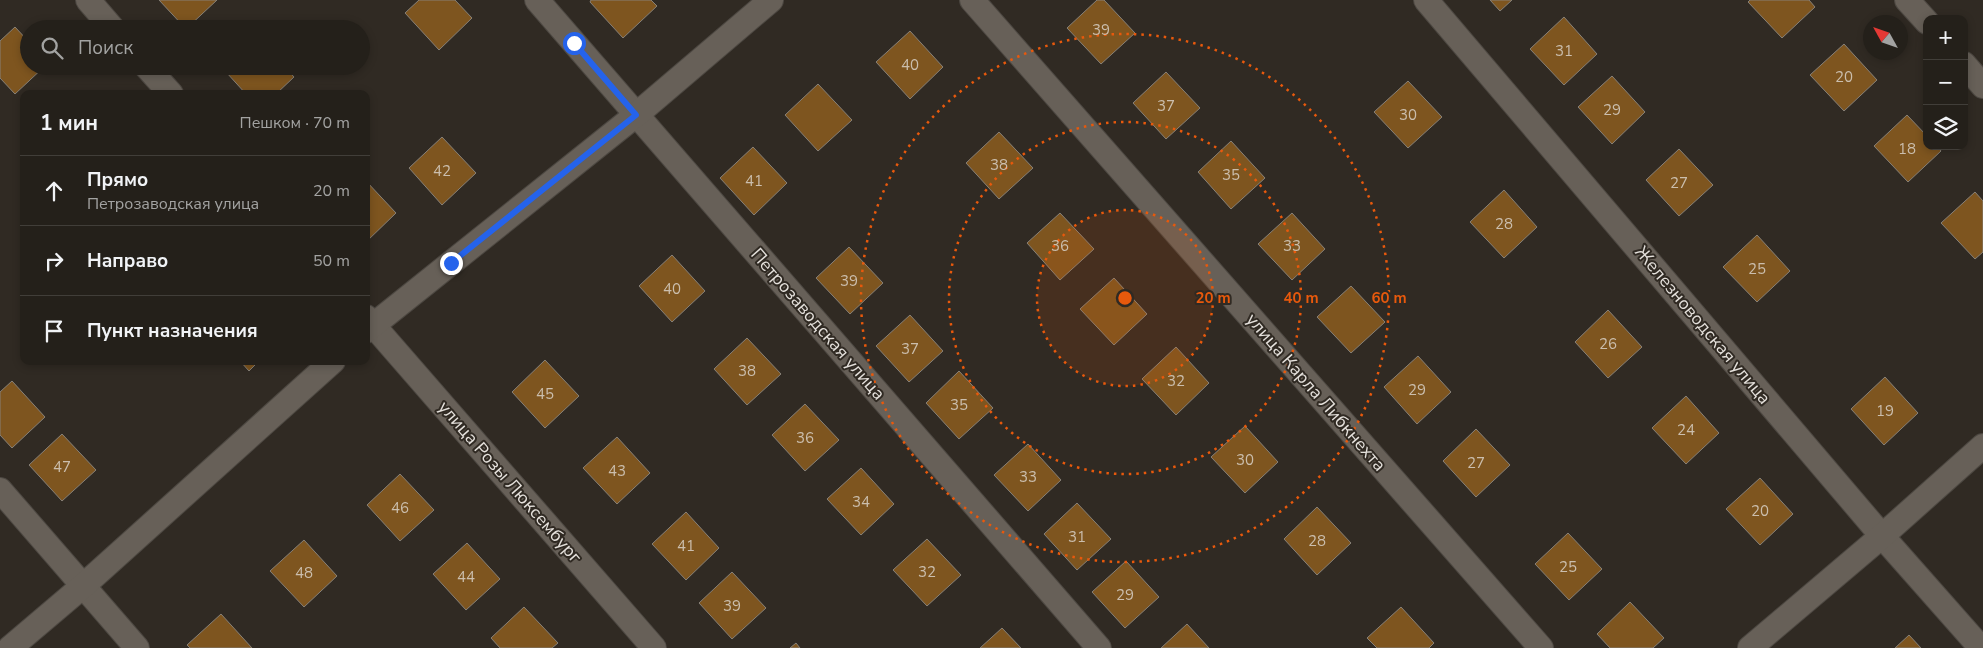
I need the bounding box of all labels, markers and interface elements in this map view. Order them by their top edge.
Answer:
north arrow [1863,15,1908,60]
map controls [1923,15,1968,150]
button: + [1923,15,1968,60]
search box [20,20,370,75]
house number: 39 [1092,20,1110,40]
route start [563,32,586,55]
icon: search [38,34,66,62]
text: Поиск [78,35,133,61]
house number: 31 [1555,41,1573,61]
house number: 40 [901,55,919,75]
button: − [1923,60,1968,105]
house number: 20 [1835,67,1853,87]
house number: 37 [1157,96,1175,116]
house number: 29 [1603,100,1621,120]
house number: 30 [1399,105,1417,125]
button: layers [1923,105,1968,150]
text: 1 мин [40,109,98,137]
text: Пешком · 70 m [240,112,350,134]
house number: 18 [1898,139,1916,159]
house number: 38 [990,155,1008,175]
house number: 42 [433,161,451,181]
house number: 35 [1222,165,1240,185]
text: Прямо [87,167,148,193]
house number: 41 [745,171,763,191]
house number: 27 [1670,173,1688,193]
icon: ahead [40,177,68,205]
text: 20 m [313,180,350,202]
text: Петрозаводская улица [87,193,259,215]
house number: 28 [1495,214,1513,234]
house number: 36 [1051,236,1069,256]
house number: 33 [1283,236,1301,256]
street label: Железноводская улица [1630,241,1776,409]
street label: Петрозаводская улица [745,243,891,405]
icon: right [40,247,68,275]
text: Направо [87,248,168,274]
text: 50 m [313,250,350,272]
route end [440,252,463,275]
house number: 25 [1748,259,1766,279]
house number: 39 [840,271,858,291]
house number: 40 [663,279,681,299]
text: 20 m [1195,288,1231,308]
text: 40 m [1283,288,1319,308]
text: 60 m [1371,288,1407,308]
centre of rings [1116,289,1134,307]
street label: улица Карла Либкнехта [1241,308,1391,476]
icon: arrive [40,317,68,345]
text: Пункт назначения [87,318,258,344]
house number: 26 [1599,334,1617,354]
house number: 37 [901,339,919,359]
house number: 38 [738,361,756,381]
house number: 32 [1167,371,1185,391]
house number: 29 [1408,380,1426,400]
house number: 45 [536,384,554,404]
house number: 35 [950,395,968,415]
street label: улица Розы Люксембург [433,396,587,568]
house number: 19 [1876,401,1894,421]
house number: 24 [1677,420,1695,440]
house number: 36 [796,428,814,448]
house number: 30 [1236,450,1254,470]
house number: 27 [1467,453,1485,473]
house number: 47 [53,457,71,477]
house number: 43 [608,461,626,481]
house number: 33 [1019,467,1037,487]
house number: 34 [852,492,870,512]
house number: 46 [391,498,409,518]
house number: 20 [1751,501,1769,521]
house number: 31 [1068,527,1086,547]
house number: 28 [1308,531,1326,551]
house number: 41 [677,536,695,556]
house number: 25 [1559,557,1577,577]
house number: 32 [918,562,936,582]
house number: 48 [295,563,313,583]
house number: 44 [457,567,475,587]
house number: 29 [1116,585,1134,605]
house number: 39 [723,596,741,616]

